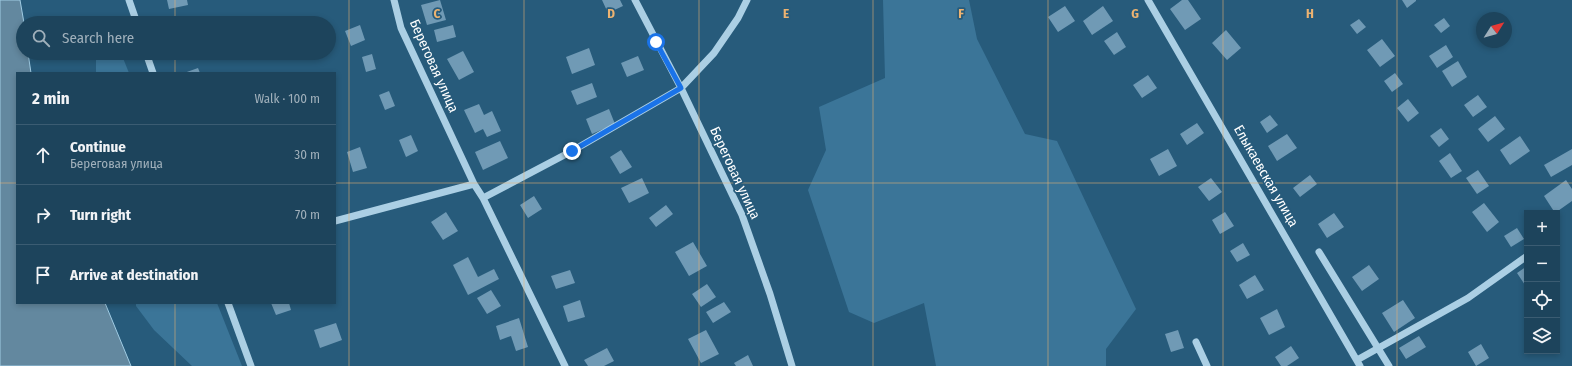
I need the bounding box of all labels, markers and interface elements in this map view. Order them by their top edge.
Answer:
text: C [434,6,441,21]
text: D [607,6,615,21]
text: E [783,6,789,21]
text: F [958,6,964,21]
text: G [1131,6,1139,21]
text: H [1306,6,1314,21]
north arrow [1476,12,1512,48]
search box [16,16,336,60]
street label: Береговая улица [406,17,462,115]
icon: search [30,27,52,49]
text: Search here [62,29,134,47]
route start [647,33,665,51]
text: 2 min [32,88,70,109]
text: Walk · 100 m [254,91,320,106]
street label: Елыкаевская улица [1230,122,1302,230]
street label: Береговая улица [706,124,764,222]
text: Continue [70,138,126,156]
route end [563,142,581,160]
icon: ahead [32,144,54,166]
text: 30 m [294,147,320,162]
text: Береговая улица [70,156,163,171]
icon: right [32,204,54,226]
text: Turn right [70,206,131,224]
text: 70 m [295,207,320,222]
map controls [1524,210,1560,354]
button: + [1524,210,1560,246]
button: − [1524,246,1560,282]
icon: arrive [32,264,54,286]
text: Arrive at destination [70,266,198,284]
button: locate [1524,282,1560,318]
button: layers [1524,318,1560,354]

